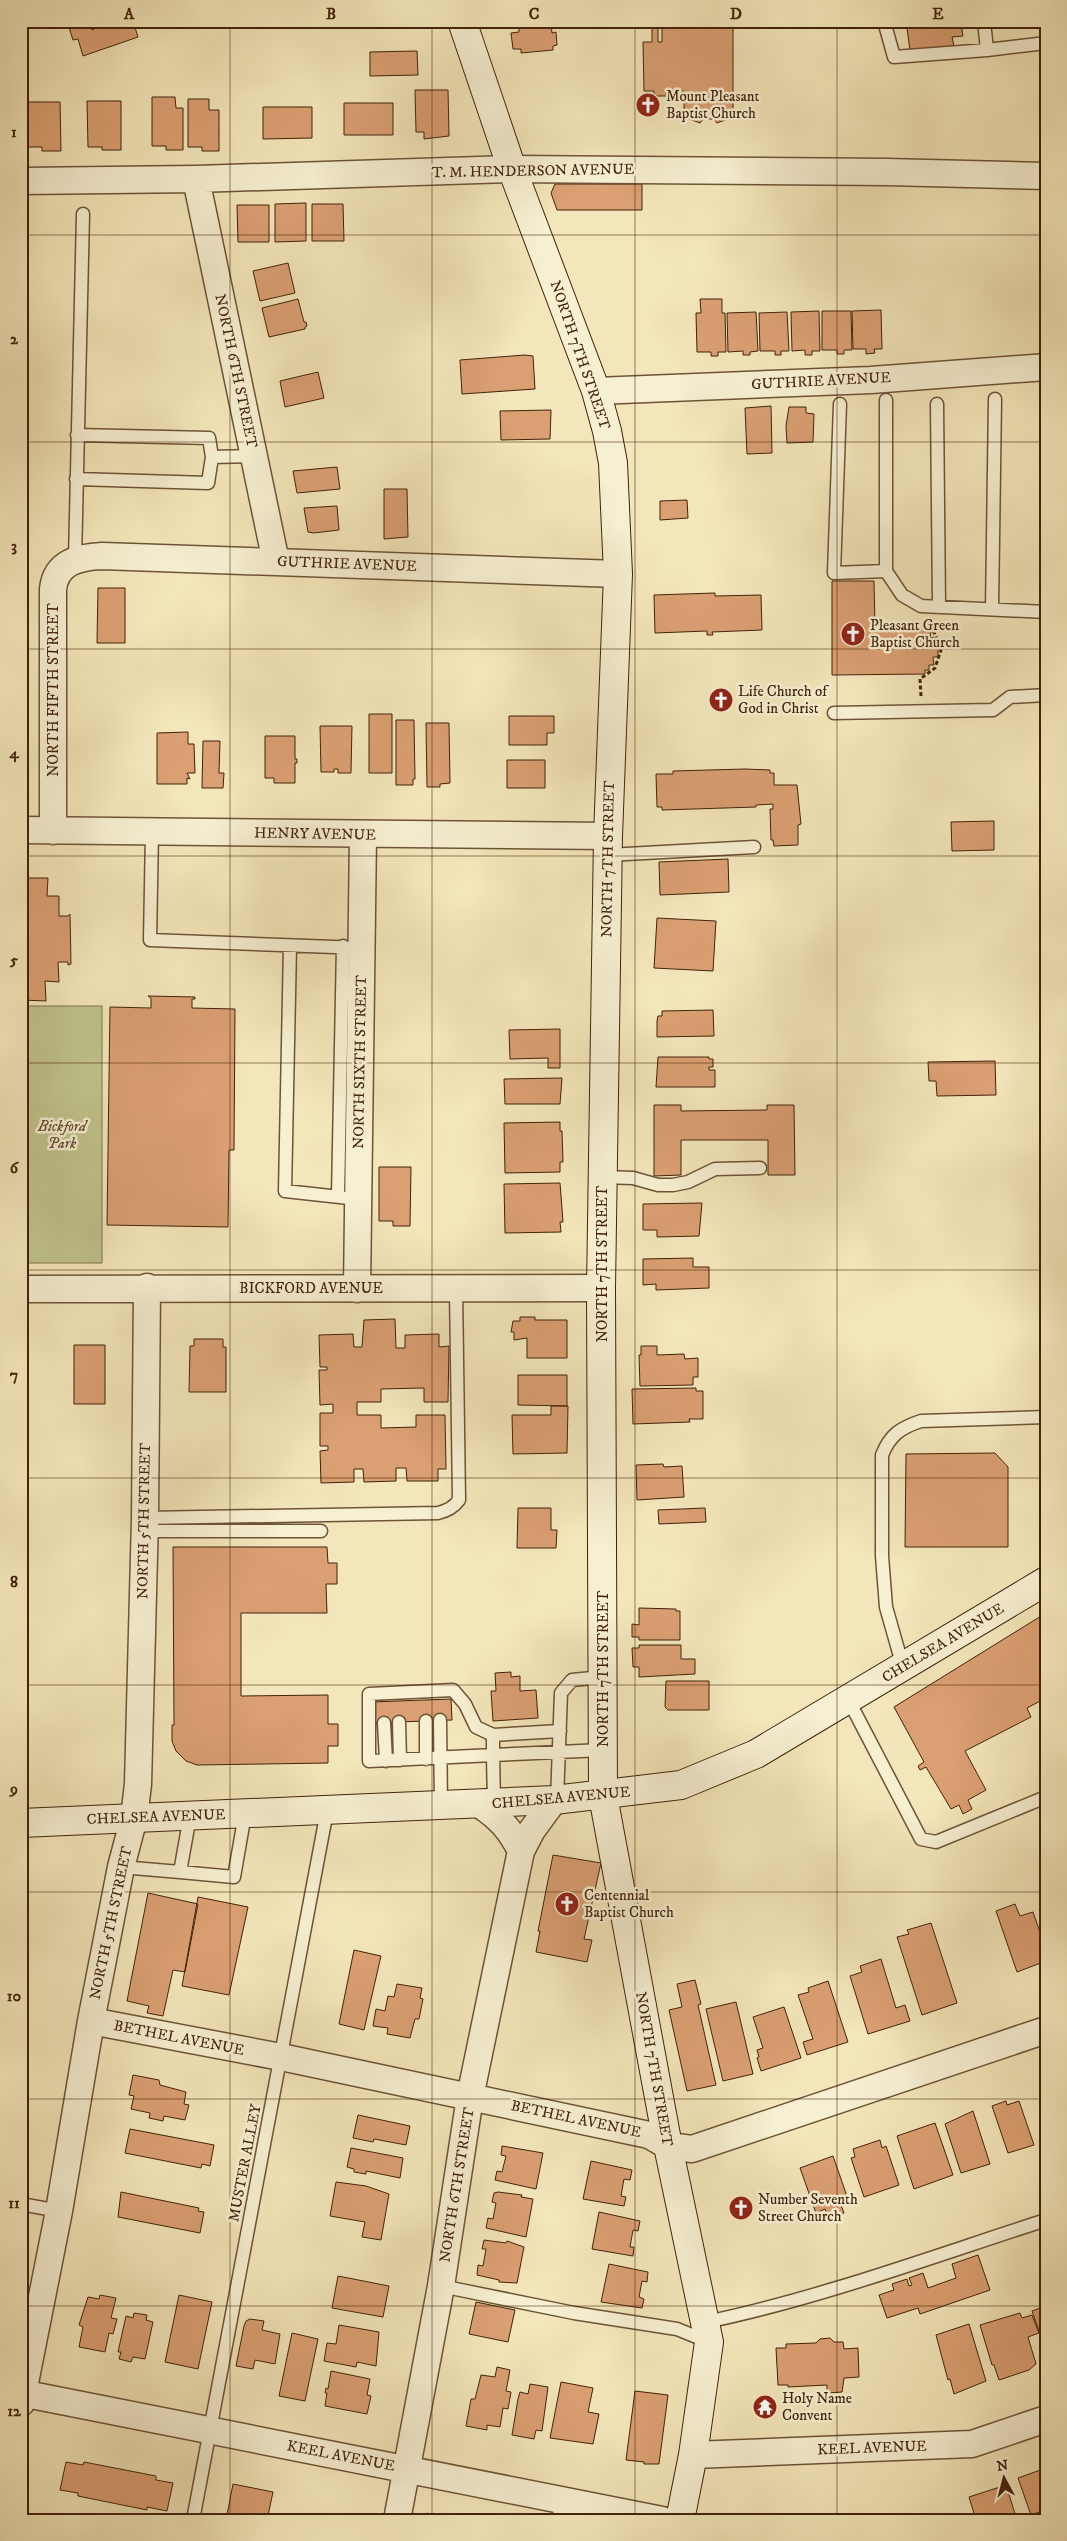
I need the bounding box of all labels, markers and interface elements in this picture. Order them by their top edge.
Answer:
text: A [123,4,135,24]
text: B [326,4,336,24]
text: C [529,4,539,24]
text: D [730,4,742,24]
text: E [932,4,944,24]
place label: Mount Pleasant Baptist Church [666,87,760,123]
church icon: Mount Pleasant Baptist Church [635,92,661,118]
text: 1 [11,122,17,142]
street label: T. M. HENDERSON AVENUE [432,160,635,182]
street label: NORTH 7TH STREET [546,278,615,433]
street label: NORTH 6TH STREET [210,292,262,450]
text: 2 [10,329,19,349]
street label: GUTHRIE AVENUE [751,368,892,394]
text: 3 [11,536,17,556]
street label: GUTHRIE AVENUE [277,552,418,576]
street label: NORTH FIFTH STREET [44,603,63,777]
place label: Pleasant Green Baptist Church [870,616,960,652]
church icon: Pleasant Green Baptist Church [840,621,866,647]
place label: Life Church of God in Christ [738,682,829,718]
church icon: Life Church of God in Christ [708,687,734,713]
text: 4 [8,743,19,763]
street label: NORTH 7TH STREET [597,780,619,937]
street label: HENRY AVENUE [254,823,376,845]
text: 5 [9,950,18,970]
street label: NORTH SIXTH STREET [349,974,371,1149]
park label: Bickford Park [37,1117,89,1153]
text: 6 [10,1158,20,1178]
street label: NORTH 7TH STREET [593,1185,612,1342]
street label: BICKFORD AVENUE [239,1279,383,1298]
text: 7 [10,1365,18,1385]
street label: NORTH 5TH STREET [133,1442,155,1599]
text: 8 [10,1572,18,1592]
street label: NORTH 7TH STREET [594,1590,613,1747]
street label: CHELSEA AVENUE [879,1599,1008,1687]
text: 9 [9,1779,18,1799]
street label: CHELSEA AVENUE [491,1782,631,1814]
street label: CHELSEA AVENUE [86,1805,226,1829]
street label: NORTH 5TH STREET [85,1844,137,2001]
place label: Centennial Baptist Church [584,1886,674,1922]
church icon: Centennial Baptist Church [554,1891,580,1917]
text: 10 [7,1986,22,2006]
street label: NORTH 7TH STREET [631,1990,677,2148]
street label: BETHEL AVENUE [112,2016,246,2060]
street label: BETHEL AVENUE [509,2096,643,2142]
street label: MUSTER ALLEY [224,2102,266,2224]
street label: NORTH 6TH STREET [435,2106,479,2264]
place label: Number Seventh Street Church [758,2190,858,2226]
text: 11 [8,2193,20,2213]
church icon: Number Seventh Street Church [728,2195,754,2221]
place label: Holy Name Convent [782,2389,852,2425]
temple icon: Holy Name Convent [752,2394,778,2420]
text: 12 [7,2401,22,2421]
street label: KEEL AVENUE [285,2436,397,2476]
street label: KEEL AVENUE [817,2437,927,2459]
north arrow [980,2454,1030,2504]
text: N [996,2456,1010,2476]

